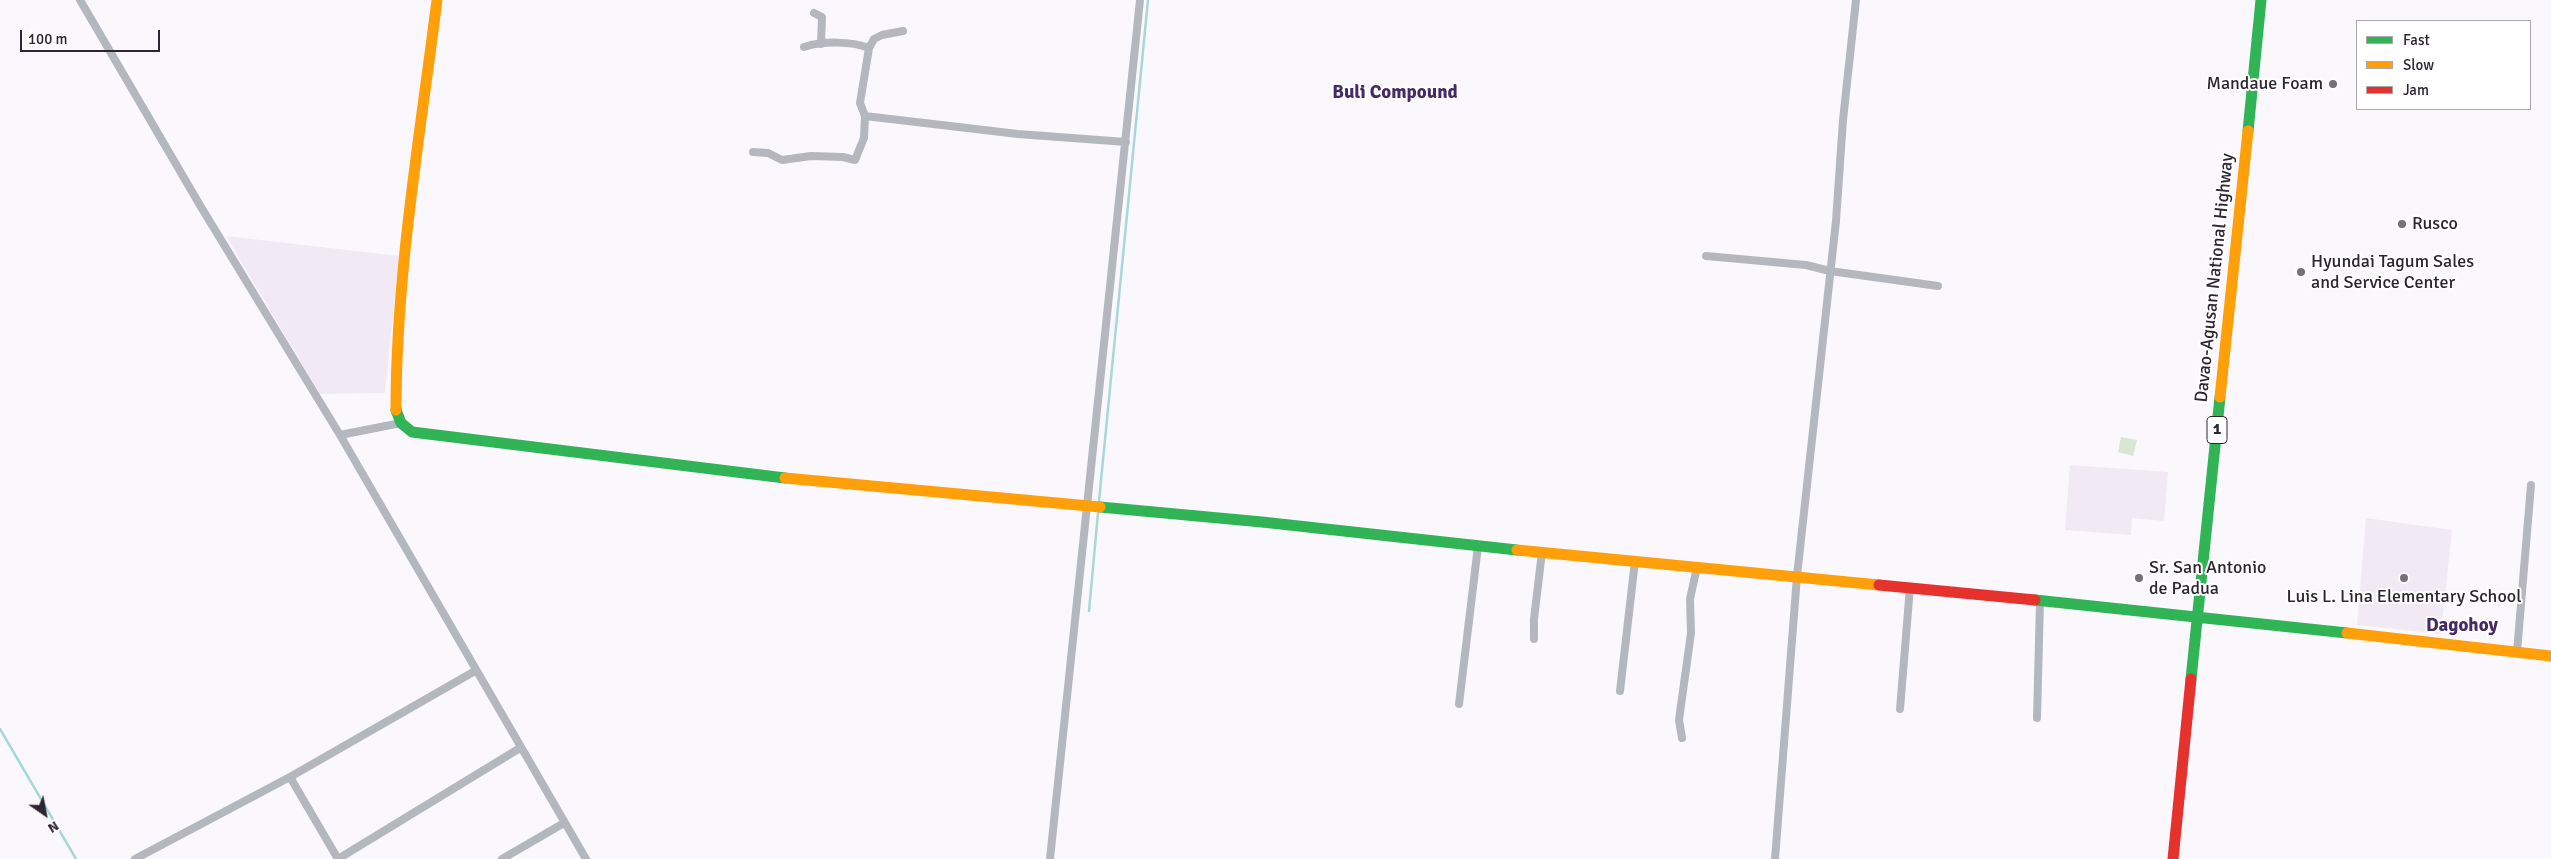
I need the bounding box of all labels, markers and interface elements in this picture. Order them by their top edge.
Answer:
scale bar [22,20,162,52]
legend [2356,20,2531,110]
text: 100 m [28,30,68,48]
text: Fast [2403,31,2430,49]
text: Slow [2403,56,2434,74]
place label: Mandaue Foam [2206,73,2323,95]
marker: Mandaue Foam [2327,78,2339,90]
text: Jam [2403,81,2429,99]
district label: Buli Compound [1332,82,1458,104]
street label: Davao-Agusan National Highway [2191,152,2239,404]
place label: Rusco [2412,213,2458,235]
marker: Rusco [2396,218,2408,230]
place label: Hyundai Tagum Sales and Service Center [2311,251,2474,294]
marker: Hyundai Tagum Sales and Service Center [2295,266,2307,278]
road number: 1 [2207,416,2227,444]
place label: Sr. San Antonio de Padua [2149,557,2266,600]
marker: Sr. San Antonio de Padua [2133,572,2145,584]
marker: Luis L. Lina Elementary School [2398,572,2410,584]
place label: Luis L. Lina Elementary School [2287,586,2521,608]
district label: Dagohoy [2426,615,2498,637]
north arrow [20,789,70,839]
text: N [45,817,62,837]

